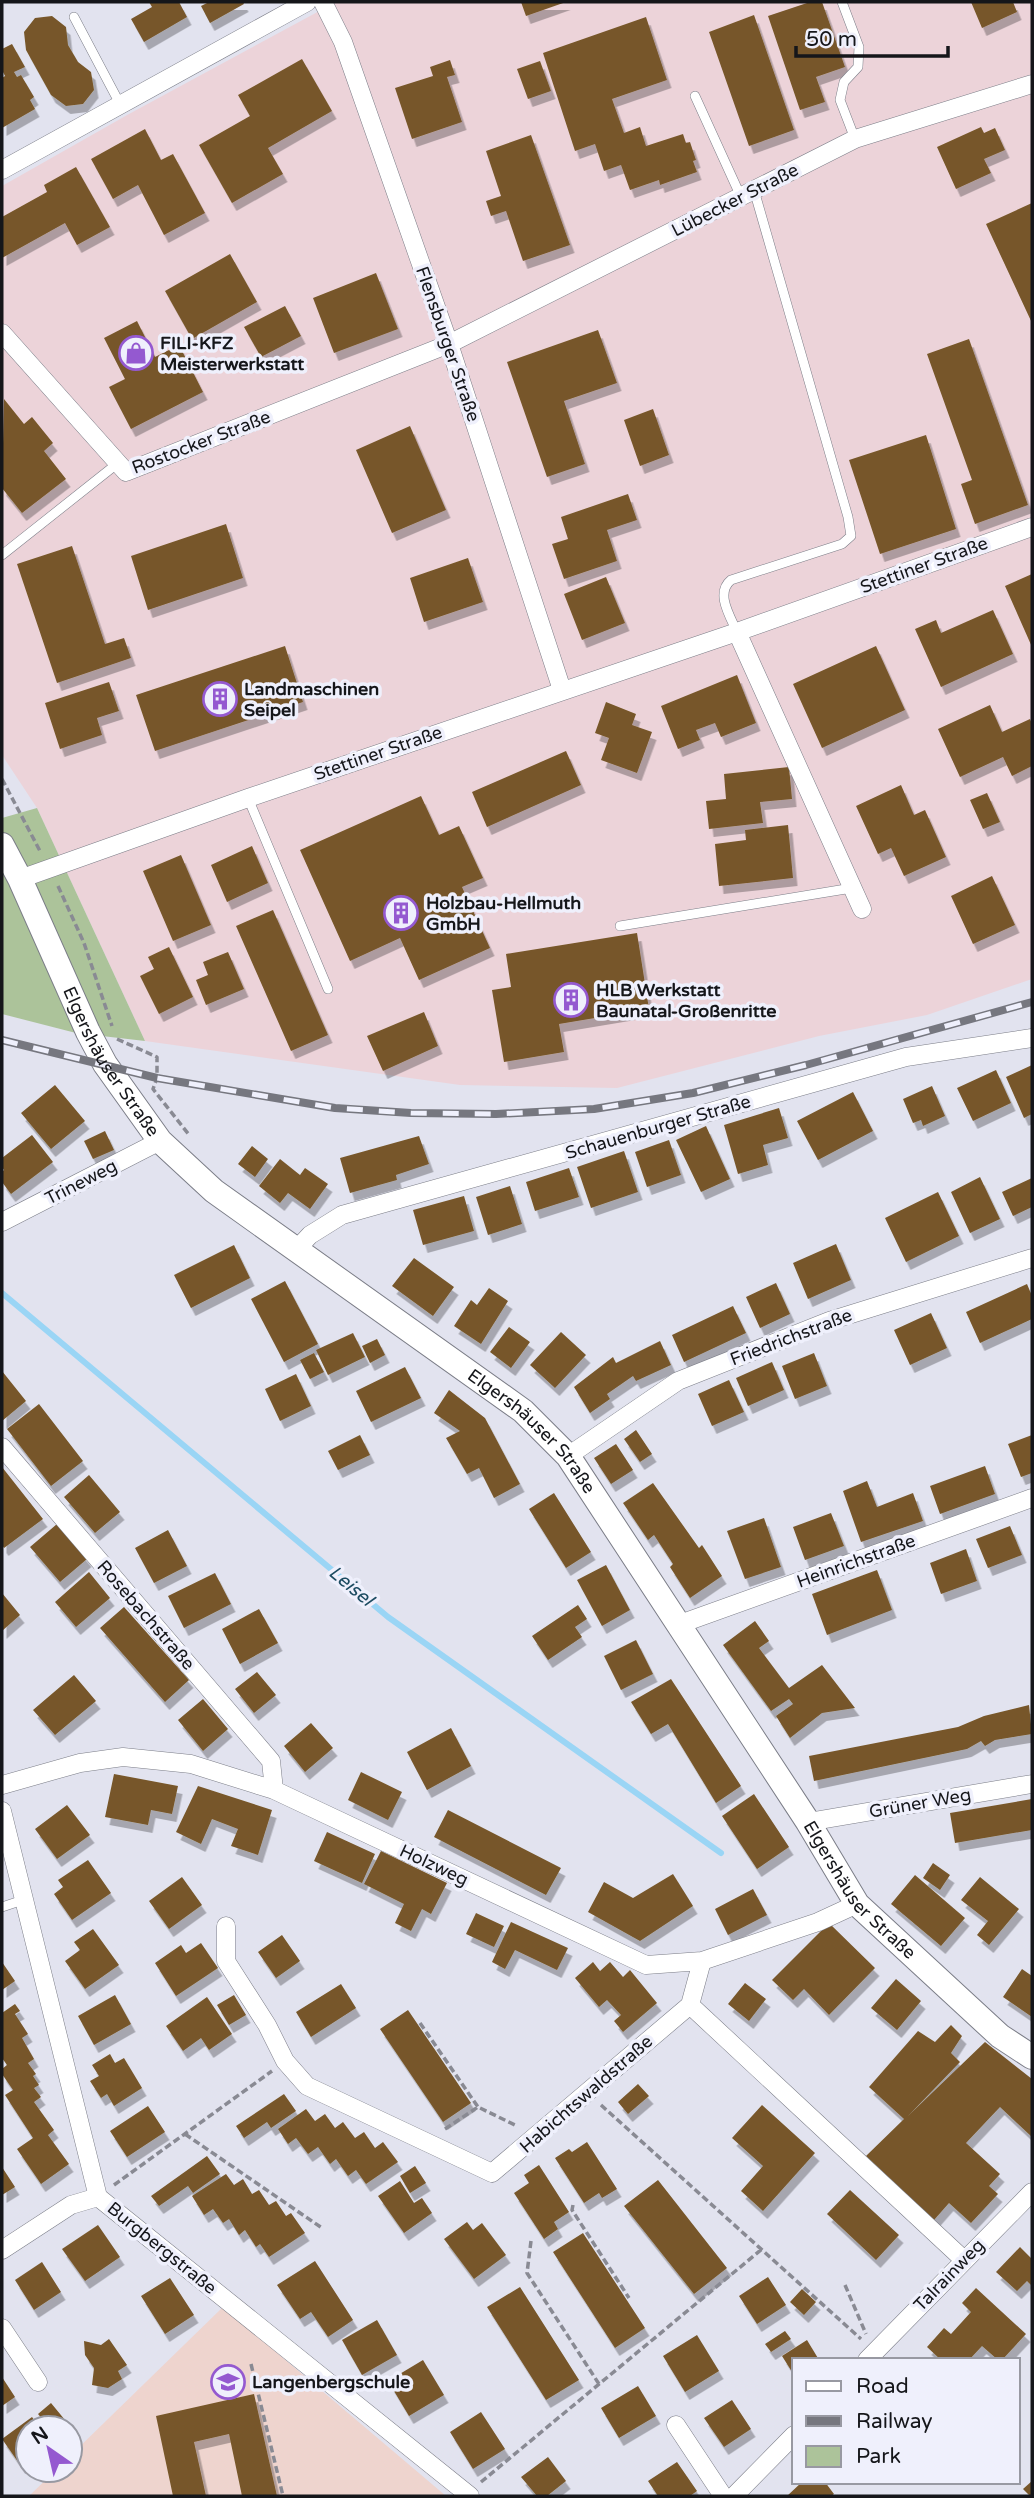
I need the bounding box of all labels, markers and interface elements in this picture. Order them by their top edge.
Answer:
scale bar [796,14,948,58]
text: 50 m [806,27,857,52]
street label: Lübecker Straße [668,159,802,241]
street label: Flensburger Straße [411,263,485,425]
place label: FILI-KFZ Meisterwerkstatt [160,332,304,375]
shop icon: FILI-KFZ Meisterwerkstatt [117,334,155,372]
street label: Rostocker Straße [129,405,273,479]
street label: Stettiner Straße [857,532,991,598]
place label: Landmaschinen Seipel [244,678,379,721]
building icon: Landmaschinen Seipel [201,680,239,718]
street label: Stettiner Straße [311,721,445,785]
place label: Holzbau-Hellmuth GmbH [426,892,581,935]
building icon: Holzbau-Hellmuth GmbH [382,894,420,932]
place label: HLB Werkstatt Baunatal-Großenritte [596,979,777,1022]
building icon: HLB Werkstatt Baunatal-Großenritte [552,981,590,1019]
street label: Elgershäuser Straße [58,983,164,1141]
street label: Schauenburger Straße [563,1090,753,1164]
street label: Trineweg [41,1154,121,1210]
street label: Friedrichstraße [727,1304,855,1370]
street label: Elgershäuser Straße [463,1364,600,1497]
street label: Heinrichstraße [794,1529,918,1593]
street label: Rosebachstraße [92,1556,200,1674]
water label: Leisel [324,1561,379,1612]
street label: Grüner Weg [867,1783,973,1823]
street label: Elgershäuser Straße [799,1817,920,1964]
street label: Holzweg [396,1840,472,1890]
street label: Habichtswaldstraße [515,2030,657,2158]
street label: Burgbergstraße [103,2197,221,2299]
street label: Talrainweg [909,2234,989,2316]
legend [792,2358,1020,2484]
school or university icon: Langenbergschule [209,2363,247,2401]
place label: Langenbergschule [252,2371,410,2393]
text: Road [856,2374,909,2399]
text: Railway [856,2409,933,2434]
north arrow [14,2414,84,2484]
text: N [28,2422,53,2449]
text: Park [856,2444,901,2469]

